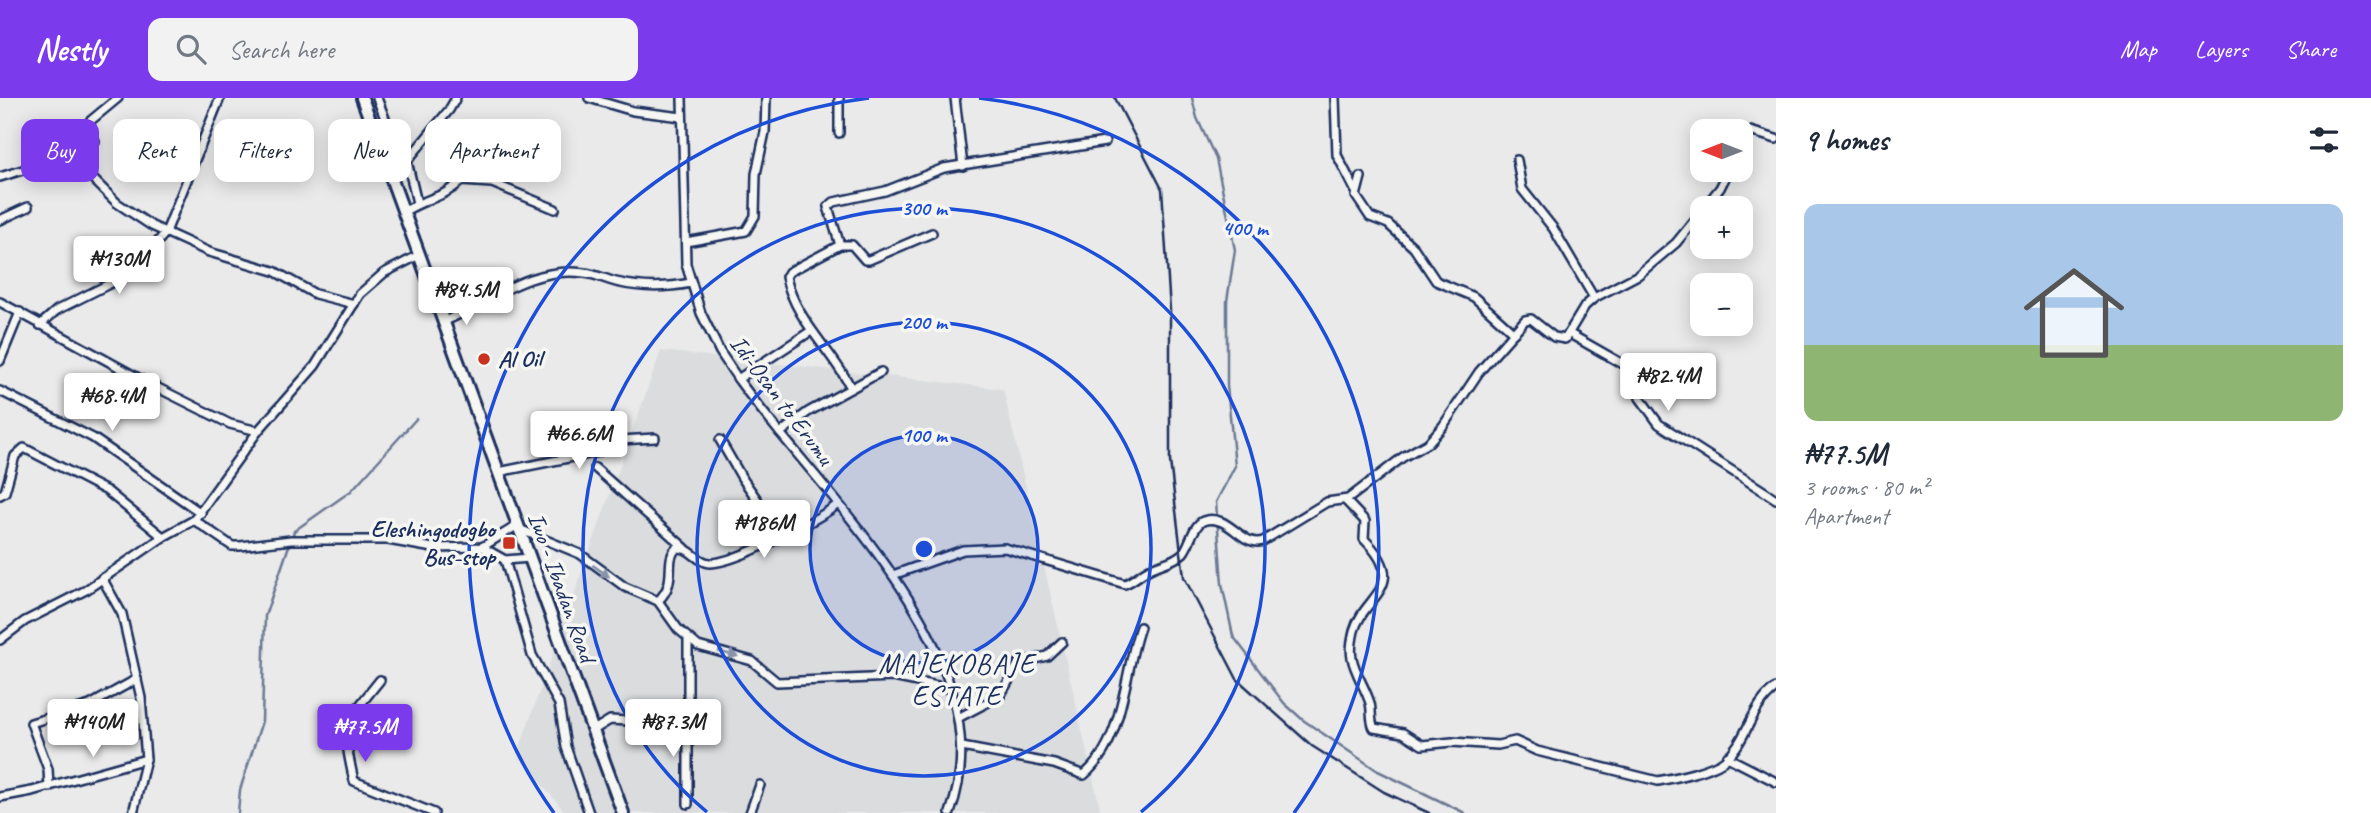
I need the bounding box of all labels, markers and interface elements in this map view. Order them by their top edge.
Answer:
search box [148,18,638,81]
text: Nestly [35,28,106,70]
icon: search [172,30,210,68]
text: Search here [228,33,334,66]
text: Map [2120,34,2157,64]
text: Layers [2195,34,2248,64]
text: Share [2286,34,2336,64]
chip: Buy [21,119,99,182]
chip: Rent [113,119,200,182]
chip: Filters [214,119,314,182]
chip: New [328,119,411,182]
chip: Apartment [425,119,561,182]
north arrow [1690,119,1754,182]
map controls [1690,119,1753,336]
text: 9 homes [1804,121,1888,159]
icon: filters [2305,121,2343,159]
text: 300 m [901,195,949,221]
button: + [1690,196,1753,259]
text: 400 m [1222,215,1270,241]
pin: ₦130M [70,236,168,296]
text: ₦130M [89,244,149,273]
icon: home [2011,250,2137,376]
pin: ₦84.5M [409,268,523,327]
button: − [1690,273,1753,336]
text: ₦84.5M [434,275,498,304]
text: 200 m [901,309,949,335]
street label: Idi-Osan to Erumu [724,329,842,472]
place label: Al Oil [498,344,546,374]
marker: Al Oil [476,351,492,367]
pin: ₦82.4M [1611,354,1725,413]
text: ₦82.4M [1636,361,1700,390]
pin: ₦68.4M [55,374,169,433]
text: ₦68.4M [80,381,144,410]
pin: ₦66.6M [522,412,636,471]
text: ₦66.6M [546,419,612,448]
text: 100 m [901,422,949,448]
text: ₦77.5M [1804,435,1886,473]
text: 3 rooms · 80 m² [1804,473,1928,502]
pin: ₦186M [715,500,813,560]
text: Apartment [1804,502,1889,531]
street label: Iwo - Ibadan Road [521,508,604,669]
text: ₦186M [734,508,794,537]
place label: Eleshingodogbo Bus-stop [371,514,497,572]
marker: Eleshingodogbo Bus-stop [501,535,517,551]
centre of rings [912,537,936,561]
one-way arrow [592,564,610,578]
district label: MAJEKOBAJE ESTATE [878,646,1037,713]
one-way arrow [718,649,740,660]
pin: ₦140M [44,700,142,759]
pin: ₦87.3M [616,700,730,759]
pin: ₦77.5M [308,704,422,764]
text: ₦140M [63,707,123,736]
text: ₦87.3M [641,707,705,736]
text: ₦77.5M [333,712,397,741]

